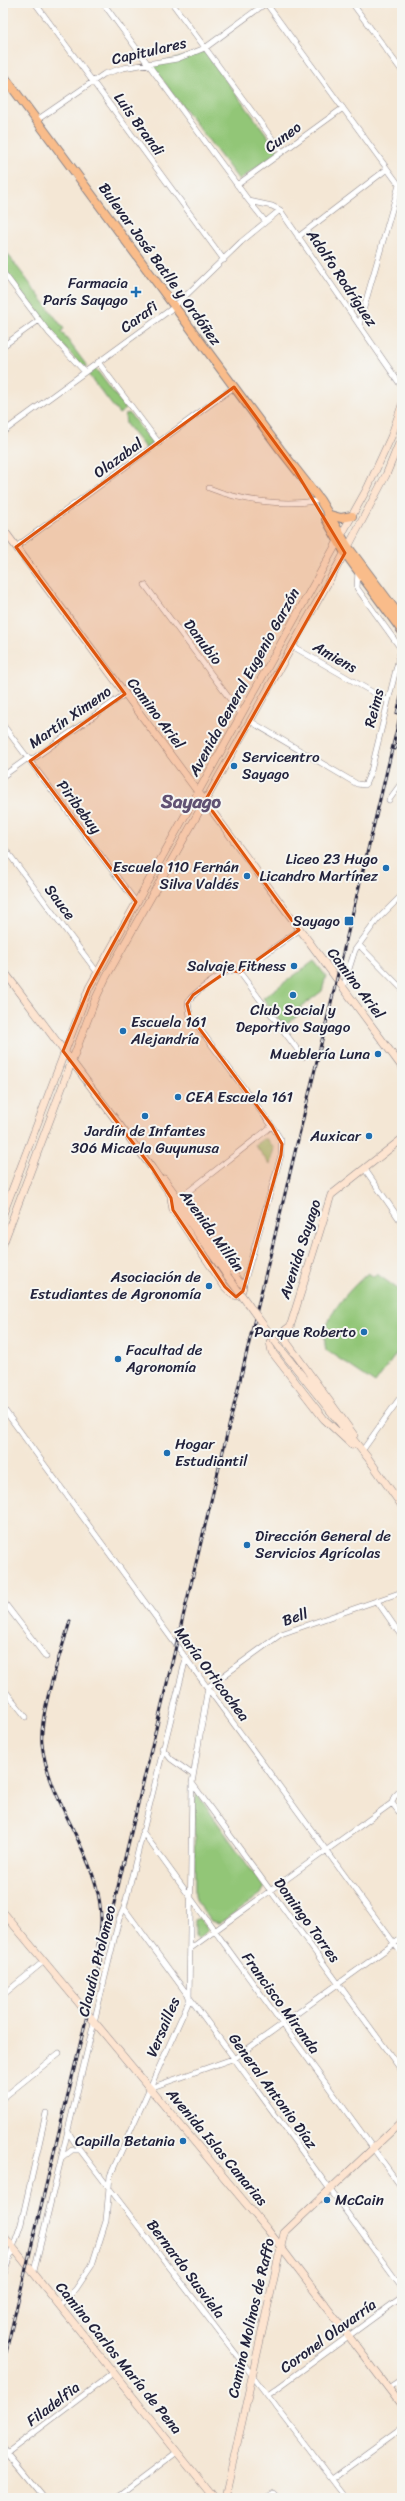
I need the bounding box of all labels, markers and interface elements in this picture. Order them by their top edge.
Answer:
street label: Capitulares [109,30,189,72]
street label: Luis Brandi [107,87,172,162]
street label: Cuneo [259,114,308,159]
street label: Bulevar José Batlle y Ordóñez [92,177,229,352]
street label: Adolfo Rodríguez [299,223,385,333]
place label: Farmacia París Sayago [43,270,128,313]
marker: Farmacia París Sayago [131,287,141,297]
street label: Carafi [115,294,164,340]
street label: Olazabal [88,431,149,485]
street label: Avenida General Eugenio Garzón [181,583,307,782]
street label: Danubio [177,613,229,671]
street label: Amiens [307,633,363,681]
street label: Camino Ariel [120,672,192,755]
street label: Martín Ximeno [23,678,117,755]
street label: Reims [357,686,391,730]
place label: Servicentro Sayago [242,744,320,787]
marker: Servicentro Sayago [229,761,239,771]
street label: Piribebuy [50,774,108,840]
district label: Sayago [160,785,222,818]
place label: Liceo 23 Hugo Licandro Martínez [259,846,379,889]
place label: Escuela 110 Fernán Silva Valdés [113,854,239,897]
marker: Liceo 23 Hugo Licandro Martínez [381,863,391,873]
marker: Escuela 110 Fernán Silva Valdés [242,871,252,881]
street label: Sauce [38,878,82,926]
place label: Sayago [293,908,341,934]
marker: Sayago [343,915,355,927]
street label: Camino Ariel [320,942,392,1025]
place label: Salvaje Fitness [187,953,286,979]
marker: Salvaje Fitness [289,961,299,971]
marker: Club Social y Deportivo Sayago [288,990,298,1000]
place label: Club Social y Deportivo Sayago [236,997,351,1040]
place label: Escuela 161 Alejandría [130,1009,207,1052]
marker: Escuela 161 Alejandría [118,1026,128,1036]
place label: Mueblería Luna [270,1041,370,1067]
marker: Mueblería Luna [373,1049,383,1059]
place label: CEA Escuela 161 [186,1084,293,1110]
marker: CEA Escuela 161 [173,1092,183,1102]
marker: Jardín de Infantes 306 Micaela Guyunusa [140,1111,150,1121]
place label: Jardín de Infantes 306 Micaela Guyunusa [71,1118,220,1161]
place label: Auxicar [309,1123,362,1149]
marker: Auxicar [364,1131,374,1141]
street label: Avenida Millán [172,1183,251,1278]
street label: Avenida Sayago [271,1195,329,1303]
place label: Asociación de Estudiantes de Agronomía [30,1264,201,1307]
marker: Asociación de Estudiantes de Agronomía [204,1281,214,1291]
place label: Parque Roberto [254,1319,357,1345]
marker: Parque Roberto [359,1327,369,1337]
place label: Facultad de Agronomía [125,1337,203,1380]
marker: Facultad de Agronomía [113,1354,123,1364]
place label: Hogar Estudiantil [175,1431,248,1474]
marker: Hogar Estudiantil [162,1448,172,1458]
place label: Dirección General de Servicios Agrícolas [255,1523,391,1566]
marker: Dirección General de Servicios Agrícolas [242,1540,252,1550]
street label: Bell [279,1600,312,1633]
street label: María Orticochea [168,1621,257,1727]
street label: Domingo Torres [267,1872,347,1969]
street label: Claudio Ptolomeo [71,1902,124,2019]
street label: Francisco Miranda [235,1946,327,2060]
street label: Versailles [139,1993,187,2061]
street label: General Antonio Díaz [222,2027,325,2155]
street label: Avenida Islas Canarias [159,2081,275,2212]
place label: Capilla Betania [75,2128,175,2154]
marker: Capilla Betania [178,2136,188,2146]
place label: McCain [335,2187,384,2213]
marker: McCain [322,2195,332,2205]
street label: Bernardo Susviela [140,2214,232,2325]
street label: Camino Molinos de Raffo [220,2235,282,2401]
street label: Camino Carlos María de Pena [49,2276,189,2441]
street label: Coronel Olavarría [274,2292,382,2380]
street label: Filadelfia [20,2375,86,2433]

